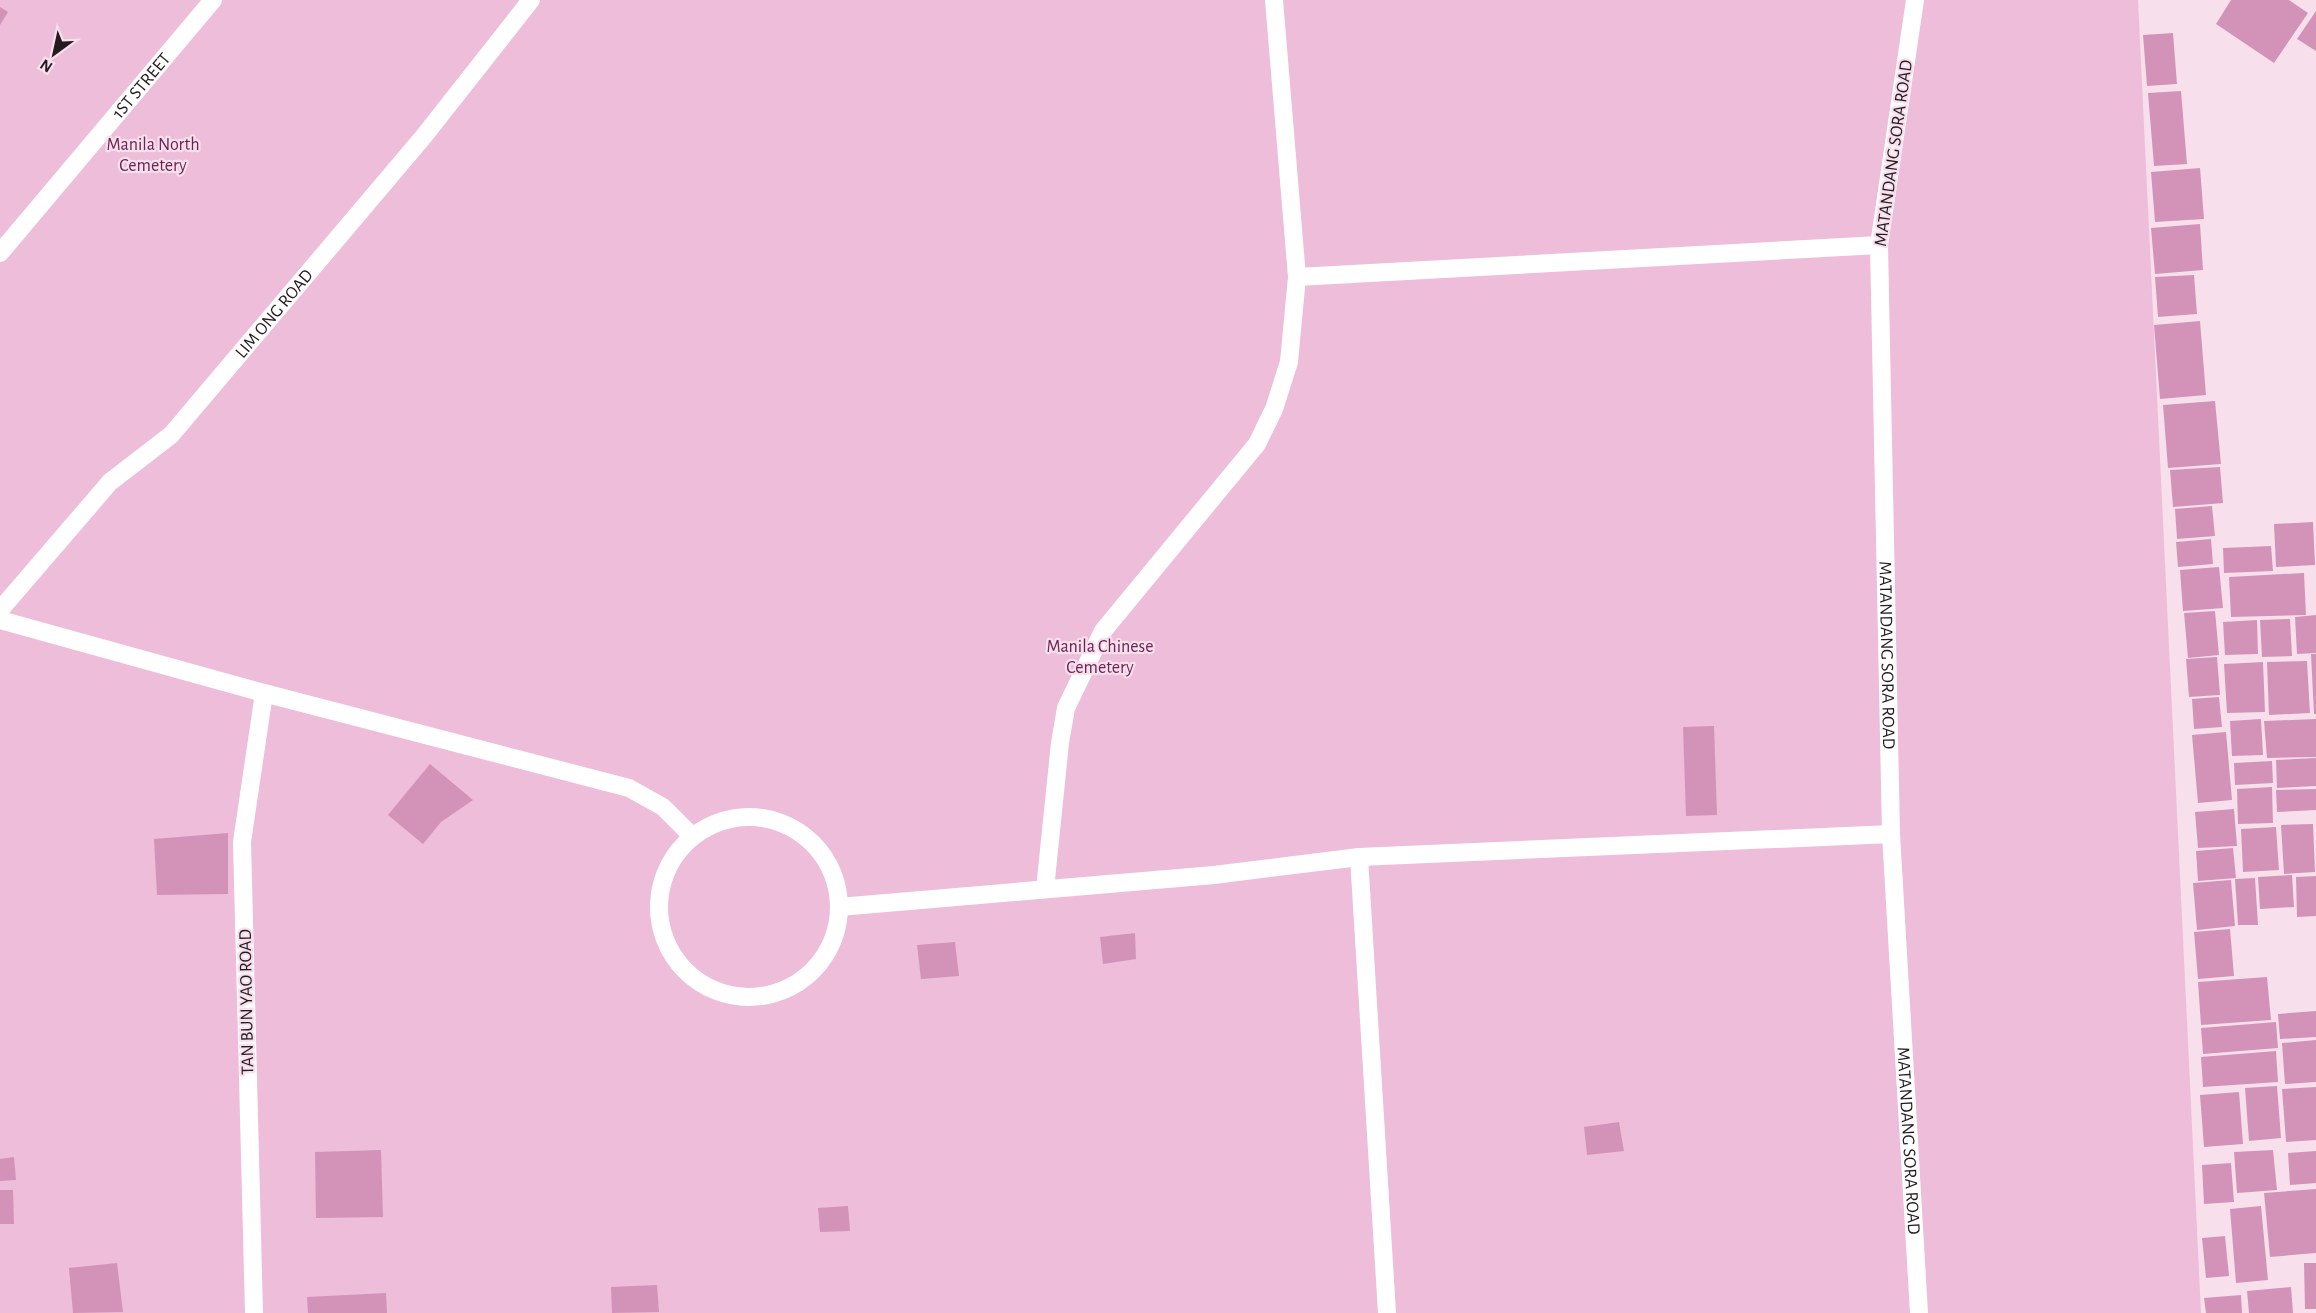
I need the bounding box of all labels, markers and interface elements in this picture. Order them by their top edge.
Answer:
north arrow [24,24,84,84]
street label: 1ST STREET [109,50,174,122]
text: N [37,56,55,75]
street label: MATANDANG SORA ROAD [1872,59,1916,247]
park label: Manila North Cemetery [106,136,200,175]
street label: LIM ONG ROAD [232,266,317,362]
street label: MATANDANG SORA ROAD [1875,561,1897,750]
park label: Manila Chinese Cemetery [1046,638,1154,677]
street label: TAN BUN YAO ROAD [237,929,257,1075]
street label: MATANDANG SORA ROAD [1893,1046,1922,1235]

